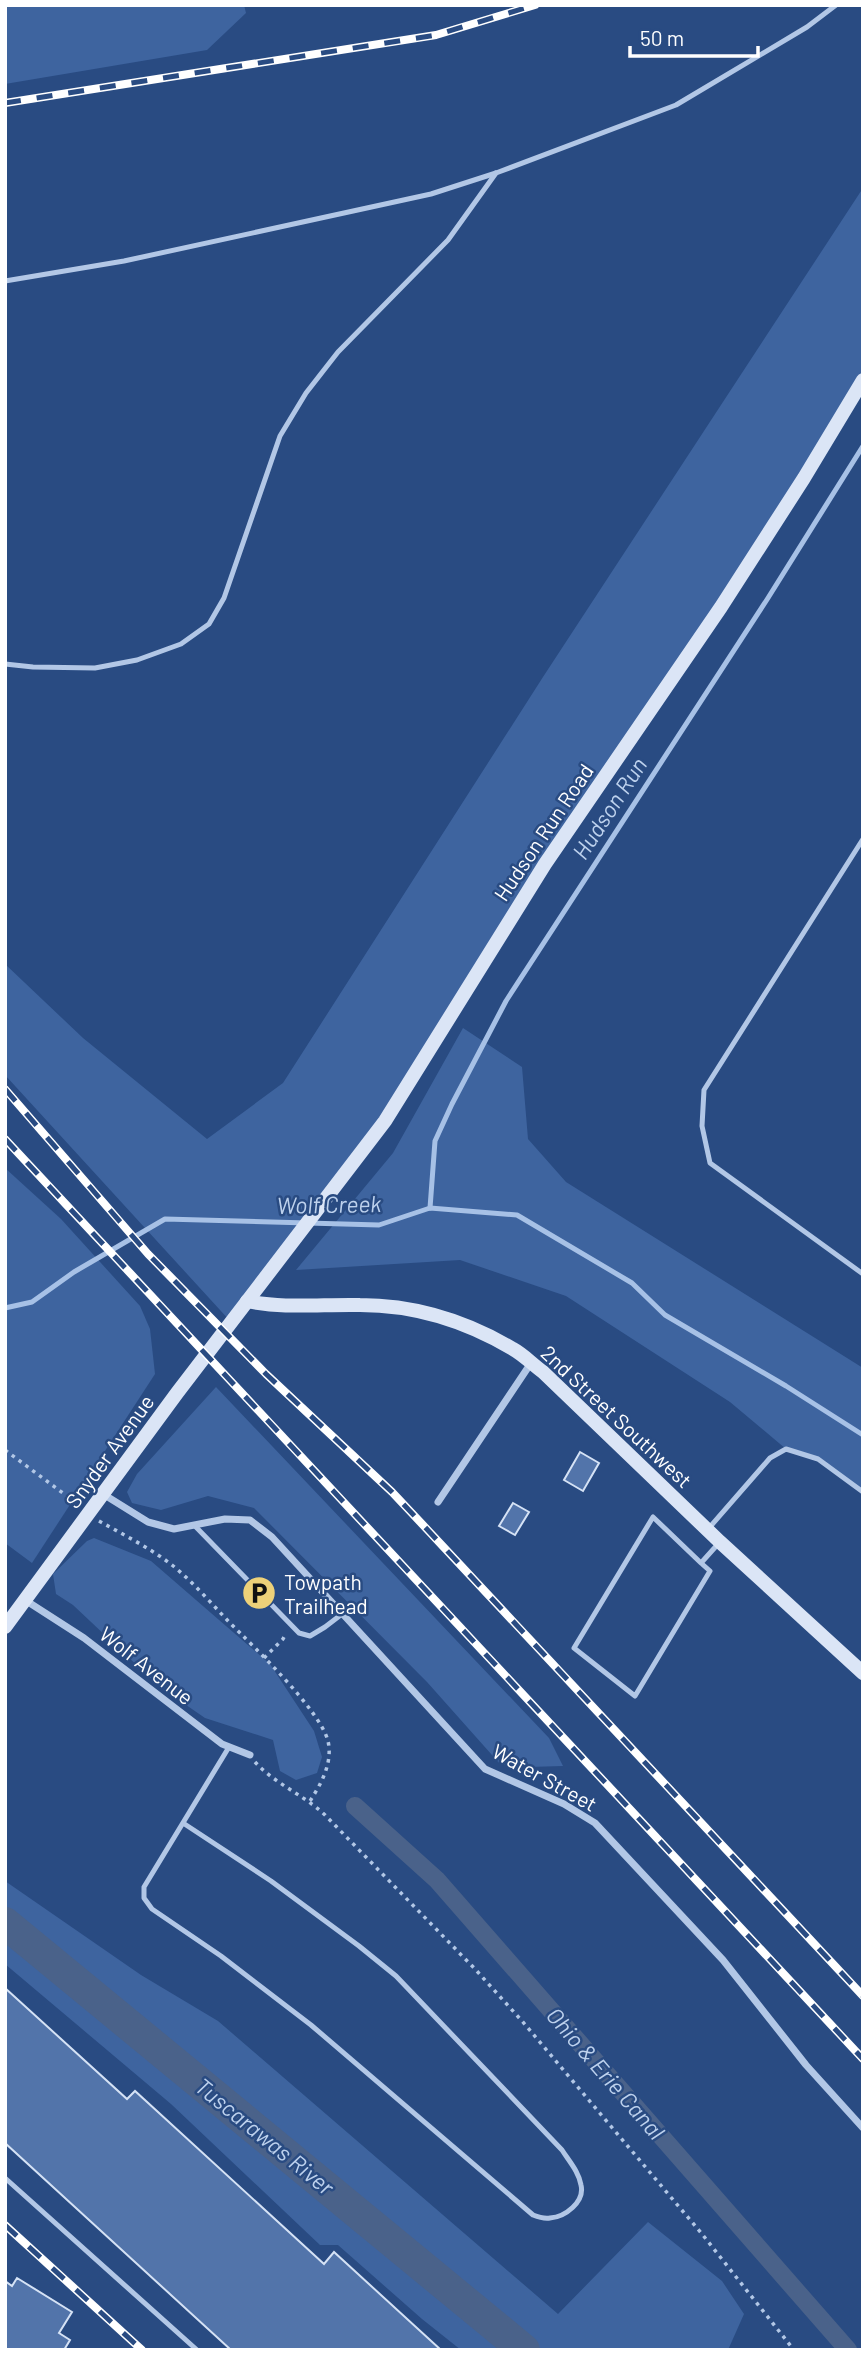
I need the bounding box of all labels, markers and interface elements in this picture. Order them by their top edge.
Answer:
scale bar [630,14,758,58]
text: 50 m [640,25,684,50]
water label: Hudson Run [566,752,652,864]
street label: Hudson Run Road [488,759,598,905]
water label: Wolf Creek [276,1189,382,1219]
street label: 2nd Street Southwest [536,1340,698,1492]
street label: Snyder Avenue [60,1389,158,1513]
place label: Towpath Trailhead [284,1569,368,1618]
parking icon: Towpath Trailhead [240,1574,278,1612]
street label: Wolf Avenue [95,1621,199,1709]
street label: Water Street [488,1738,602,1816]
water label: Ohio & Erie Canal [541,2001,671,2145]
water label: Tuscarawas River [190,2071,341,2201]

